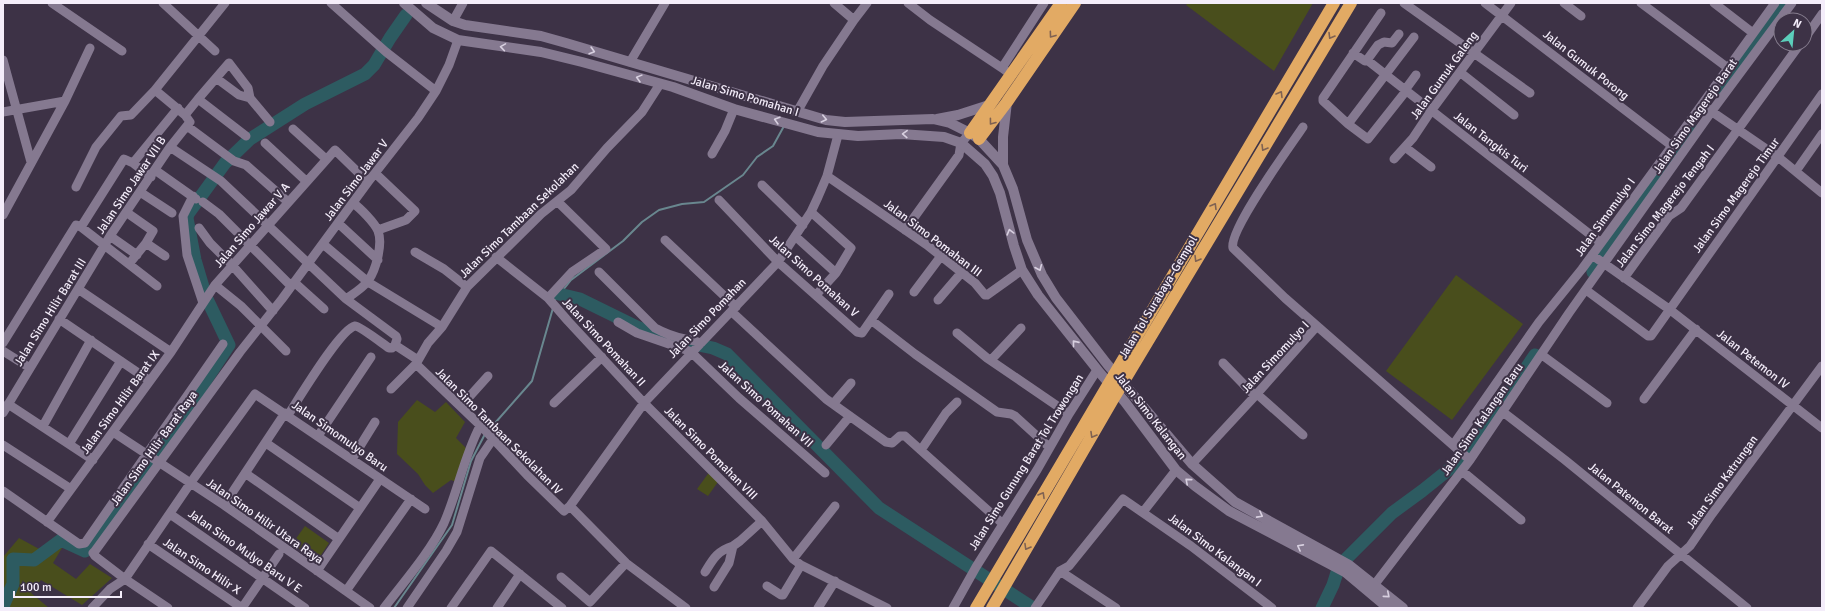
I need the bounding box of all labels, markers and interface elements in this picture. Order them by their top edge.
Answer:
north arrow [1773,12,1813,52]
text: N [1791,16,1804,31]
street label: Jalan Gumuk Porong [1540,27,1632,104]
street label: Jalan Gumuk Galeng [1407,28,1481,122]
one-way arrow [1050,30,1057,37]
one-way arrow [1329,32,1336,39]
one-way arrow [499,43,506,51]
one-way arrow [589,46,595,54]
street label: Jalan Simo Magerejo Barat [1650,56,1741,177]
street label: Jalan Simo Pomahan I [689,73,801,120]
one-way arrow [636,74,643,83]
one-way arrow [1275,91,1283,98]
street label: Jalan Tangkis Turi [1450,109,1531,176]
one-way arrow [821,115,827,123]
one-way arrow [774,116,781,125]
one-way arrow [989,118,996,125]
one-way arrow [902,130,908,139]
street label: Jalan Simo Jawar VII B [93,133,170,237]
street label: Jalan Simo Magerejo Timur [1690,134,1784,256]
street label: Jalan Simo Jawar V [321,137,392,224]
street label: Jalan Simo Magerejo Tengah I [1613,142,1718,271]
one-way arrow [1262,144,1269,151]
street label: Jalan Simo Tambaan Sekolahan [457,159,582,281]
street label: Jalan Simomulyo I [1572,175,1639,259]
street label: Jalan Simo Jawar V A [211,179,294,271]
street label: Jalan Simo Pomahan III [881,197,985,280]
one-way arrow [1209,203,1216,210]
one-way arrow [1006,229,1015,236]
street label: Jalan Simo Pomahan V [766,232,862,321]
street label: Jalan Tol Surabaya–Gempol [1116,233,1201,361]
one-way arrow [1195,255,1202,262]
street label: Jalan Simo Hilir Barat III [11,256,90,369]
one-way arrow [1034,263,1042,271]
street label: Jalan Simo Pomahan [665,275,750,362]
street label: Jalan Simo Pomahan II [559,295,649,390]
street label: Jalan Simomulyo I [1238,318,1313,396]
street label: Jalan Petemon IV [1713,326,1792,392]
one-way arrow [1073,340,1080,347]
street label: Jalan Simo Hilir Barat IX [78,348,163,457]
street label: Jalan Simo Pomahan VII [715,358,816,451]
street label: Jalan Simo Kalangan Baru [1438,360,1527,478]
street label: Jalan Simo Tambaan Sekolahan IV [432,365,565,498]
street label: Jalan Simo Kalangan [1112,370,1189,463]
street label: Jalan Simo Gunung Barat Tol Trowongan [966,371,1087,553]
street label: Jalan Simo Hilir Barat Raya [108,388,201,509]
street label: Jalan Simomulyo Baru [289,398,391,475]
street label: Jalan Simo Pomahan VIII [661,404,760,503]
one-way arrow [1090,431,1097,438]
street label: Jalan Simo Katrungan [1683,433,1761,532]
street label: Jalan Patemon Barat [1585,459,1676,537]
street label: Jalan Simo Hilir Utara Raya [203,475,326,568]
one-way arrow [1186,478,1193,485]
one-way arrow [1038,492,1045,499]
street label: Jalan Simo Mulyo Baru V E [185,506,305,597]
street label: Jalan Simo Kalangan I [1165,510,1264,590]
one-way arrow [1256,510,1263,518]
street label: Jalan Simo Hilir X [160,535,243,598]
one-way arrow [1025,543,1032,550]
one-way arrow [1296,544,1304,552]
scale bar [14,573,121,599]
text: 100 m [20,580,52,595]
one-way arrow [1382,590,1390,598]

